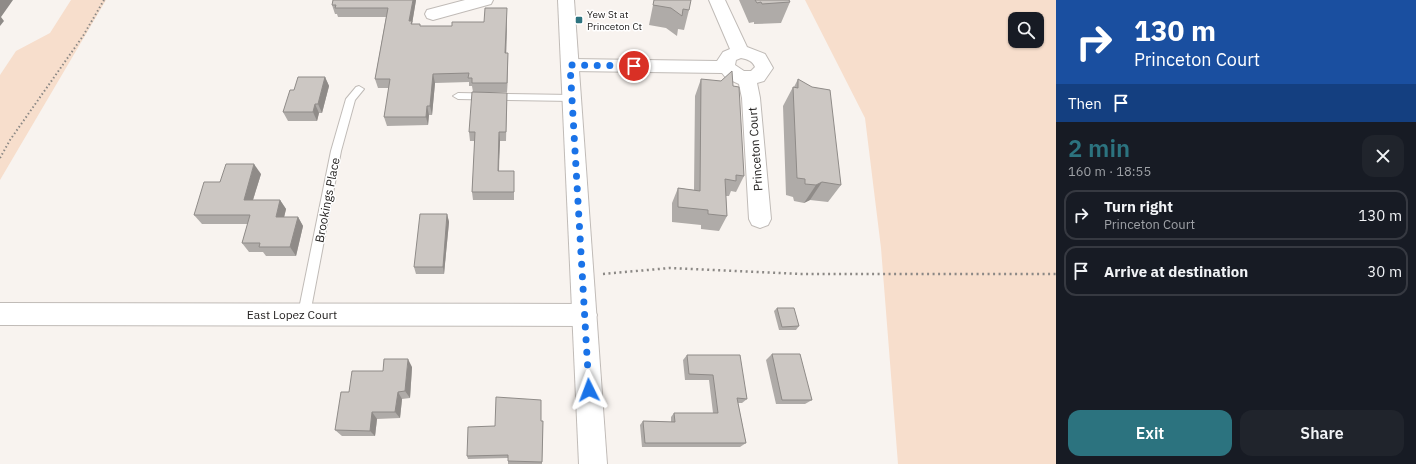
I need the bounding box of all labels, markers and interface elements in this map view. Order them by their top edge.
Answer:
place label: Yew St at Princeton Ct [587,8,643,33]
map controls [1008,12,1044,48]
button: search [1008,12,1044,48]
text: 130 m [1134,12,1216,49]
marker: Yew St at Princeton Ct [574,15,584,25]
icon: right [1068,16,1120,68]
text: Princeton Court [1134,48,1260,71]
pin [617,49,651,83]
icon: arrive [623,55,645,77]
icon: arrive [1110,92,1132,114]
text: Then [1068,94,1102,113]
street label: Princeton Court [745,107,765,191]
text: 2 min [1068,132,1130,164]
button: close [1362,135,1404,177]
street label: Brookings Place [311,156,343,244]
text: 160 m · 18:55 [1068,163,1151,180]
text: Turn right [1104,197,1173,216]
icon: right [1070,204,1092,226]
text: 130 m [1358,206,1402,225]
text: Princeton Court [1104,216,1195,233]
icon: arrive [1070,260,1092,282]
text: Arrive at destination [1104,262,1248,281]
text: 30 m [1367,262,1402,281]
street label: East Lopez Court [247,307,337,322]
position arrow [568,369,610,411]
button: Exit [1068,410,1232,456]
button: Share [1240,410,1404,456]

